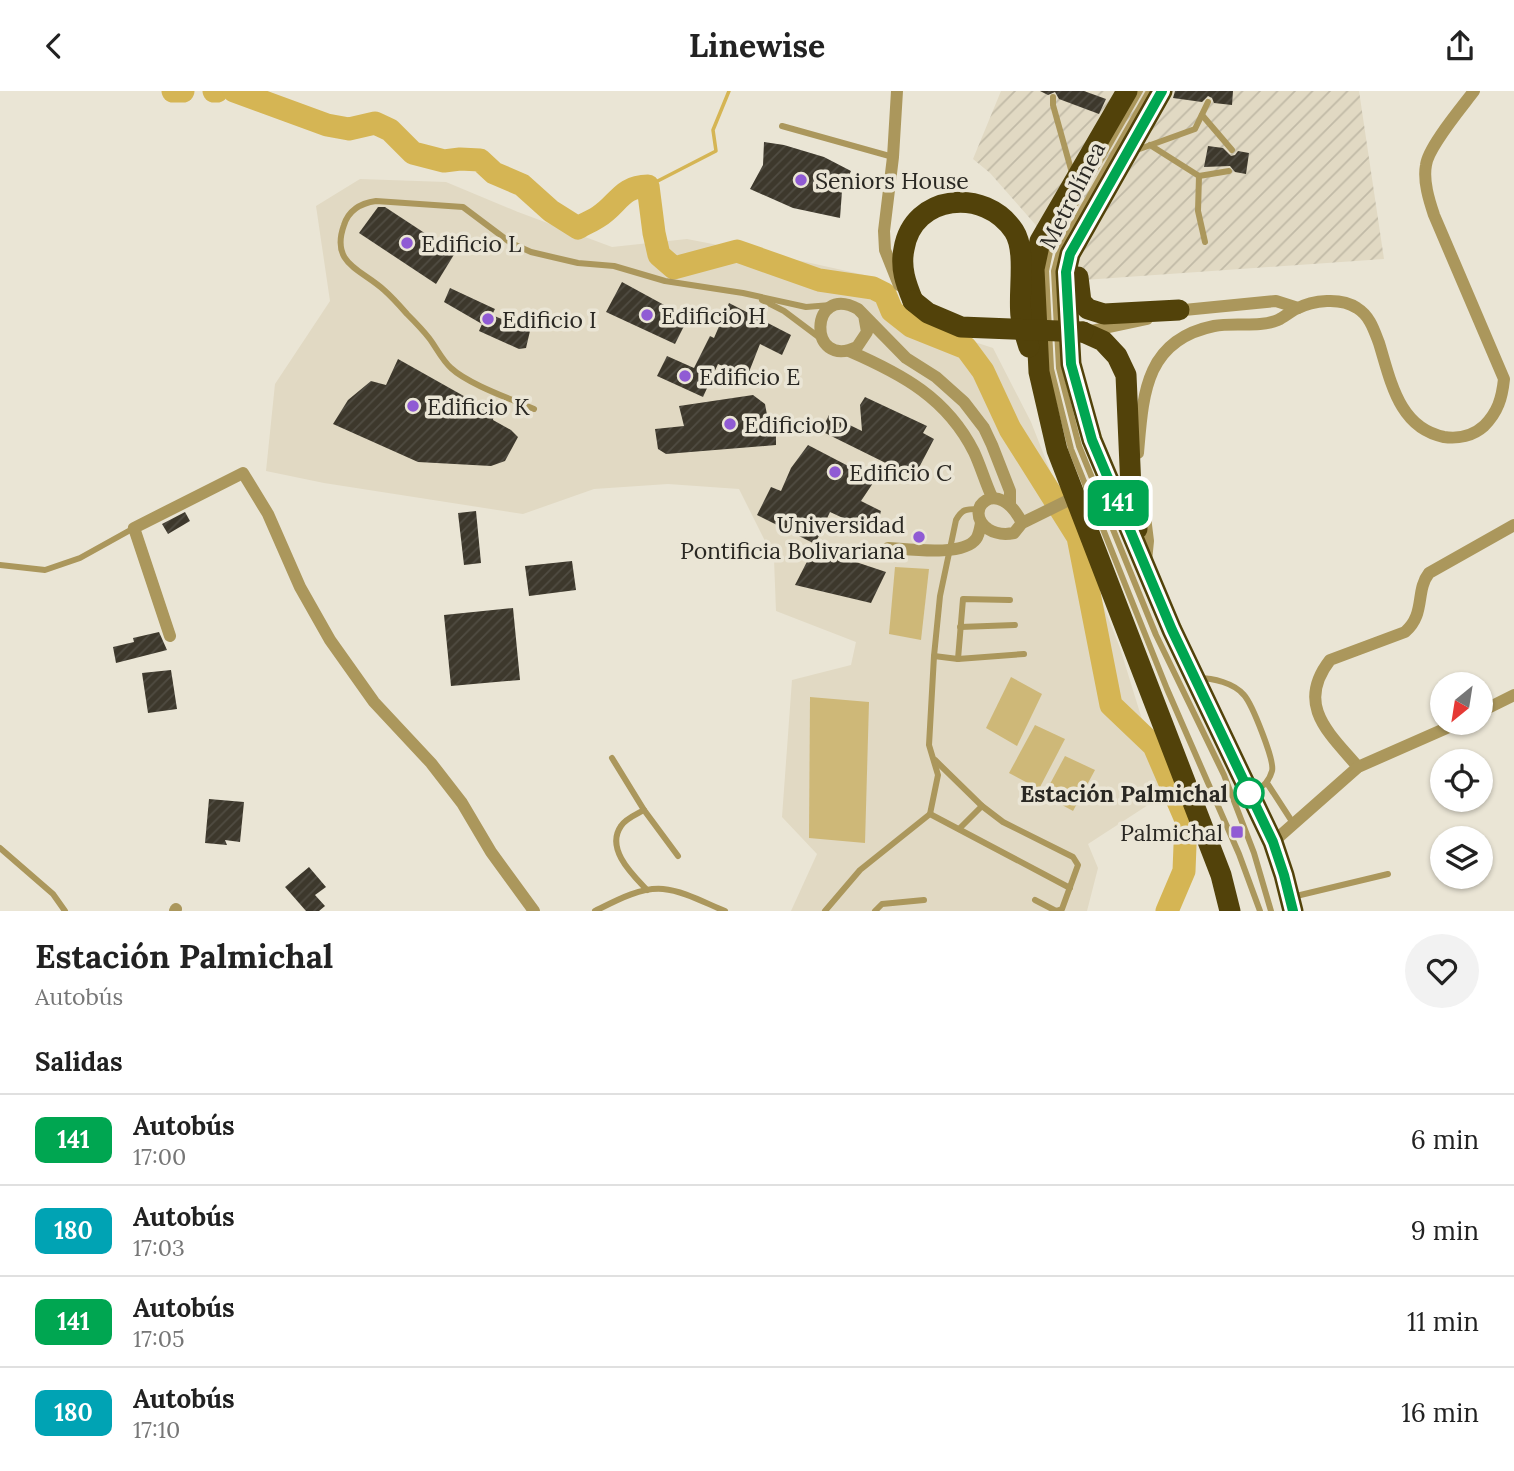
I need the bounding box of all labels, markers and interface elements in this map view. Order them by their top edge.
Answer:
text: Linewise [689,25,825,66]
icon: back [35,27,73,65]
icon: share [1441,27,1479,65]
street label: Metrolínea [1033,136,1111,253]
place label: Seniors House [815,166,969,195]
marker: Seniors House [793,172,809,188]
place label: Edificio L [421,229,521,258]
marker: Edificio L [399,235,415,251]
place label: Edificio H [661,301,766,330]
place label: Edificio I [502,305,597,334]
marker: Edificio H [639,307,655,323]
marker: Edificio I [480,311,496,327]
place label: Edificio E [699,362,800,391]
marker: Edificio E [677,368,693,384]
place label: Edificio K [427,392,530,421]
marker: Edificio K [405,398,421,414]
place label: Edificio D [744,410,848,439]
marker: Edificio D [722,416,738,432]
place label: Edificio C [849,458,952,487]
marker: Edificio C [827,464,843,480]
line badge: 141 [1078,480,1158,526]
text: 141 [1102,487,1134,518]
place label: Universidad Pontificia Bolivariana [680,510,905,565]
marker: Universidad Pontificia Bolivariana [911,529,927,545]
north arrow [1430,672,1493,735]
map controls [1430,672,1493,889]
button: locate [1430,749,1493,812]
marker: Estación Palmichal [1234,778,1264,808]
place label: Estación Palmichal [1020,779,1228,808]
place label: Palmichal [1120,818,1223,847]
marker: Palmichal [1229,824,1245,840]
button: layers [1430,826,1493,889]
button: heart [1405,934,1479,1008]
text: Estación Palmichal [35,935,333,977]
text: Autobús [35,982,123,1011]
text: Salidas [35,1045,123,1078]
text: Autobús [133,1109,235,1142]
text: 6 min [1411,1123,1479,1156]
text: 141 [57,1124,90,1155]
text: 17:00 [133,1142,186,1171]
text: Autobús [133,1200,235,1233]
text: 9 min [1411,1214,1479,1247]
text: 180 [54,1215,93,1246]
text: 17:03 [133,1233,185,1262]
text: Autobús [133,1291,235,1324]
text: 11 min [1407,1305,1479,1338]
text: 141 [57,1306,90,1337]
text: 17:05 [133,1324,185,1353]
text: Autobús [133,1382,235,1415]
text: 16 min [1401,1396,1479,1429]
text: 180 [54,1397,93,1428]
text: 17:10 [133,1415,180,1444]

